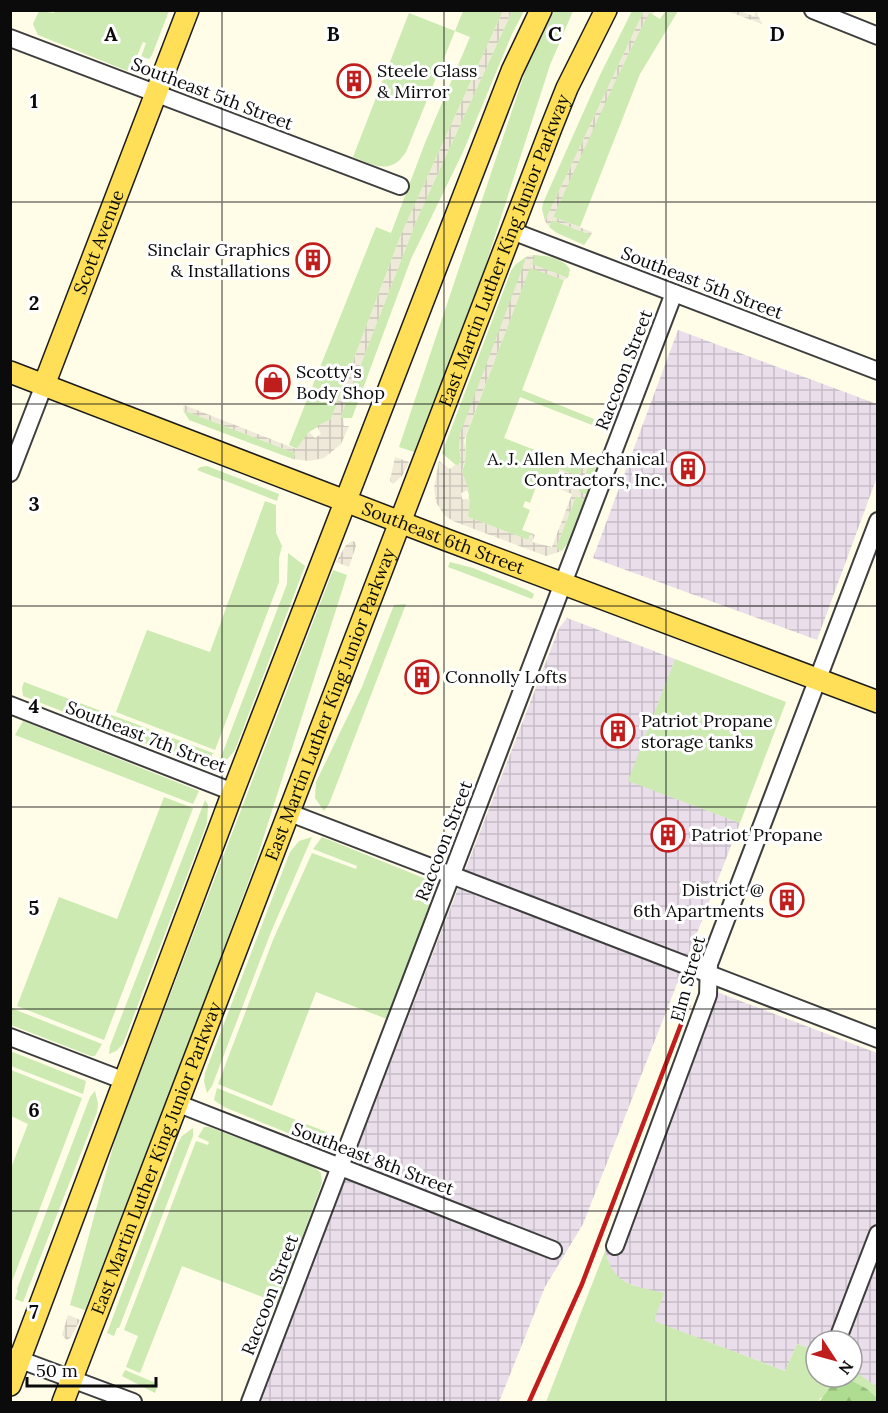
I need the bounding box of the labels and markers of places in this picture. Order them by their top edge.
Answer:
place label: Steele Glass & Mirror [377,59,477,103]
building icon: Steele Glass & Mirror [336,63,372,99]
place label: Sinclair Graphics & Installations [147,238,290,282]
building icon: Sinclair Graphics & Installations [295,242,331,278]
place label: Scotty's Body Shop [296,360,385,404]
shop icon: Scotty's Body Shop [255,364,291,400]
place label: A. J. Allen Mechanical Contractors, Inc. [486,447,665,491]
building icon: A. J. Allen Mechanical Contractors, Inc. [670,451,706,487]
building icon: Connolly Lofts [404,659,440,695]
place label: Connolly Lofts [445,665,567,688]
place label: Patriot Propane storage tanks [641,709,773,753]
building icon: Patriot Propane storage tanks [600,713,636,749]
building icon: Patriot Propane [650,817,686,853]
place label: Patriot Propane [691,823,823,846]
place label: District @ 6th Apartments [633,878,764,922]
building icon: District @ 6th Apartments [769,882,805,918]

